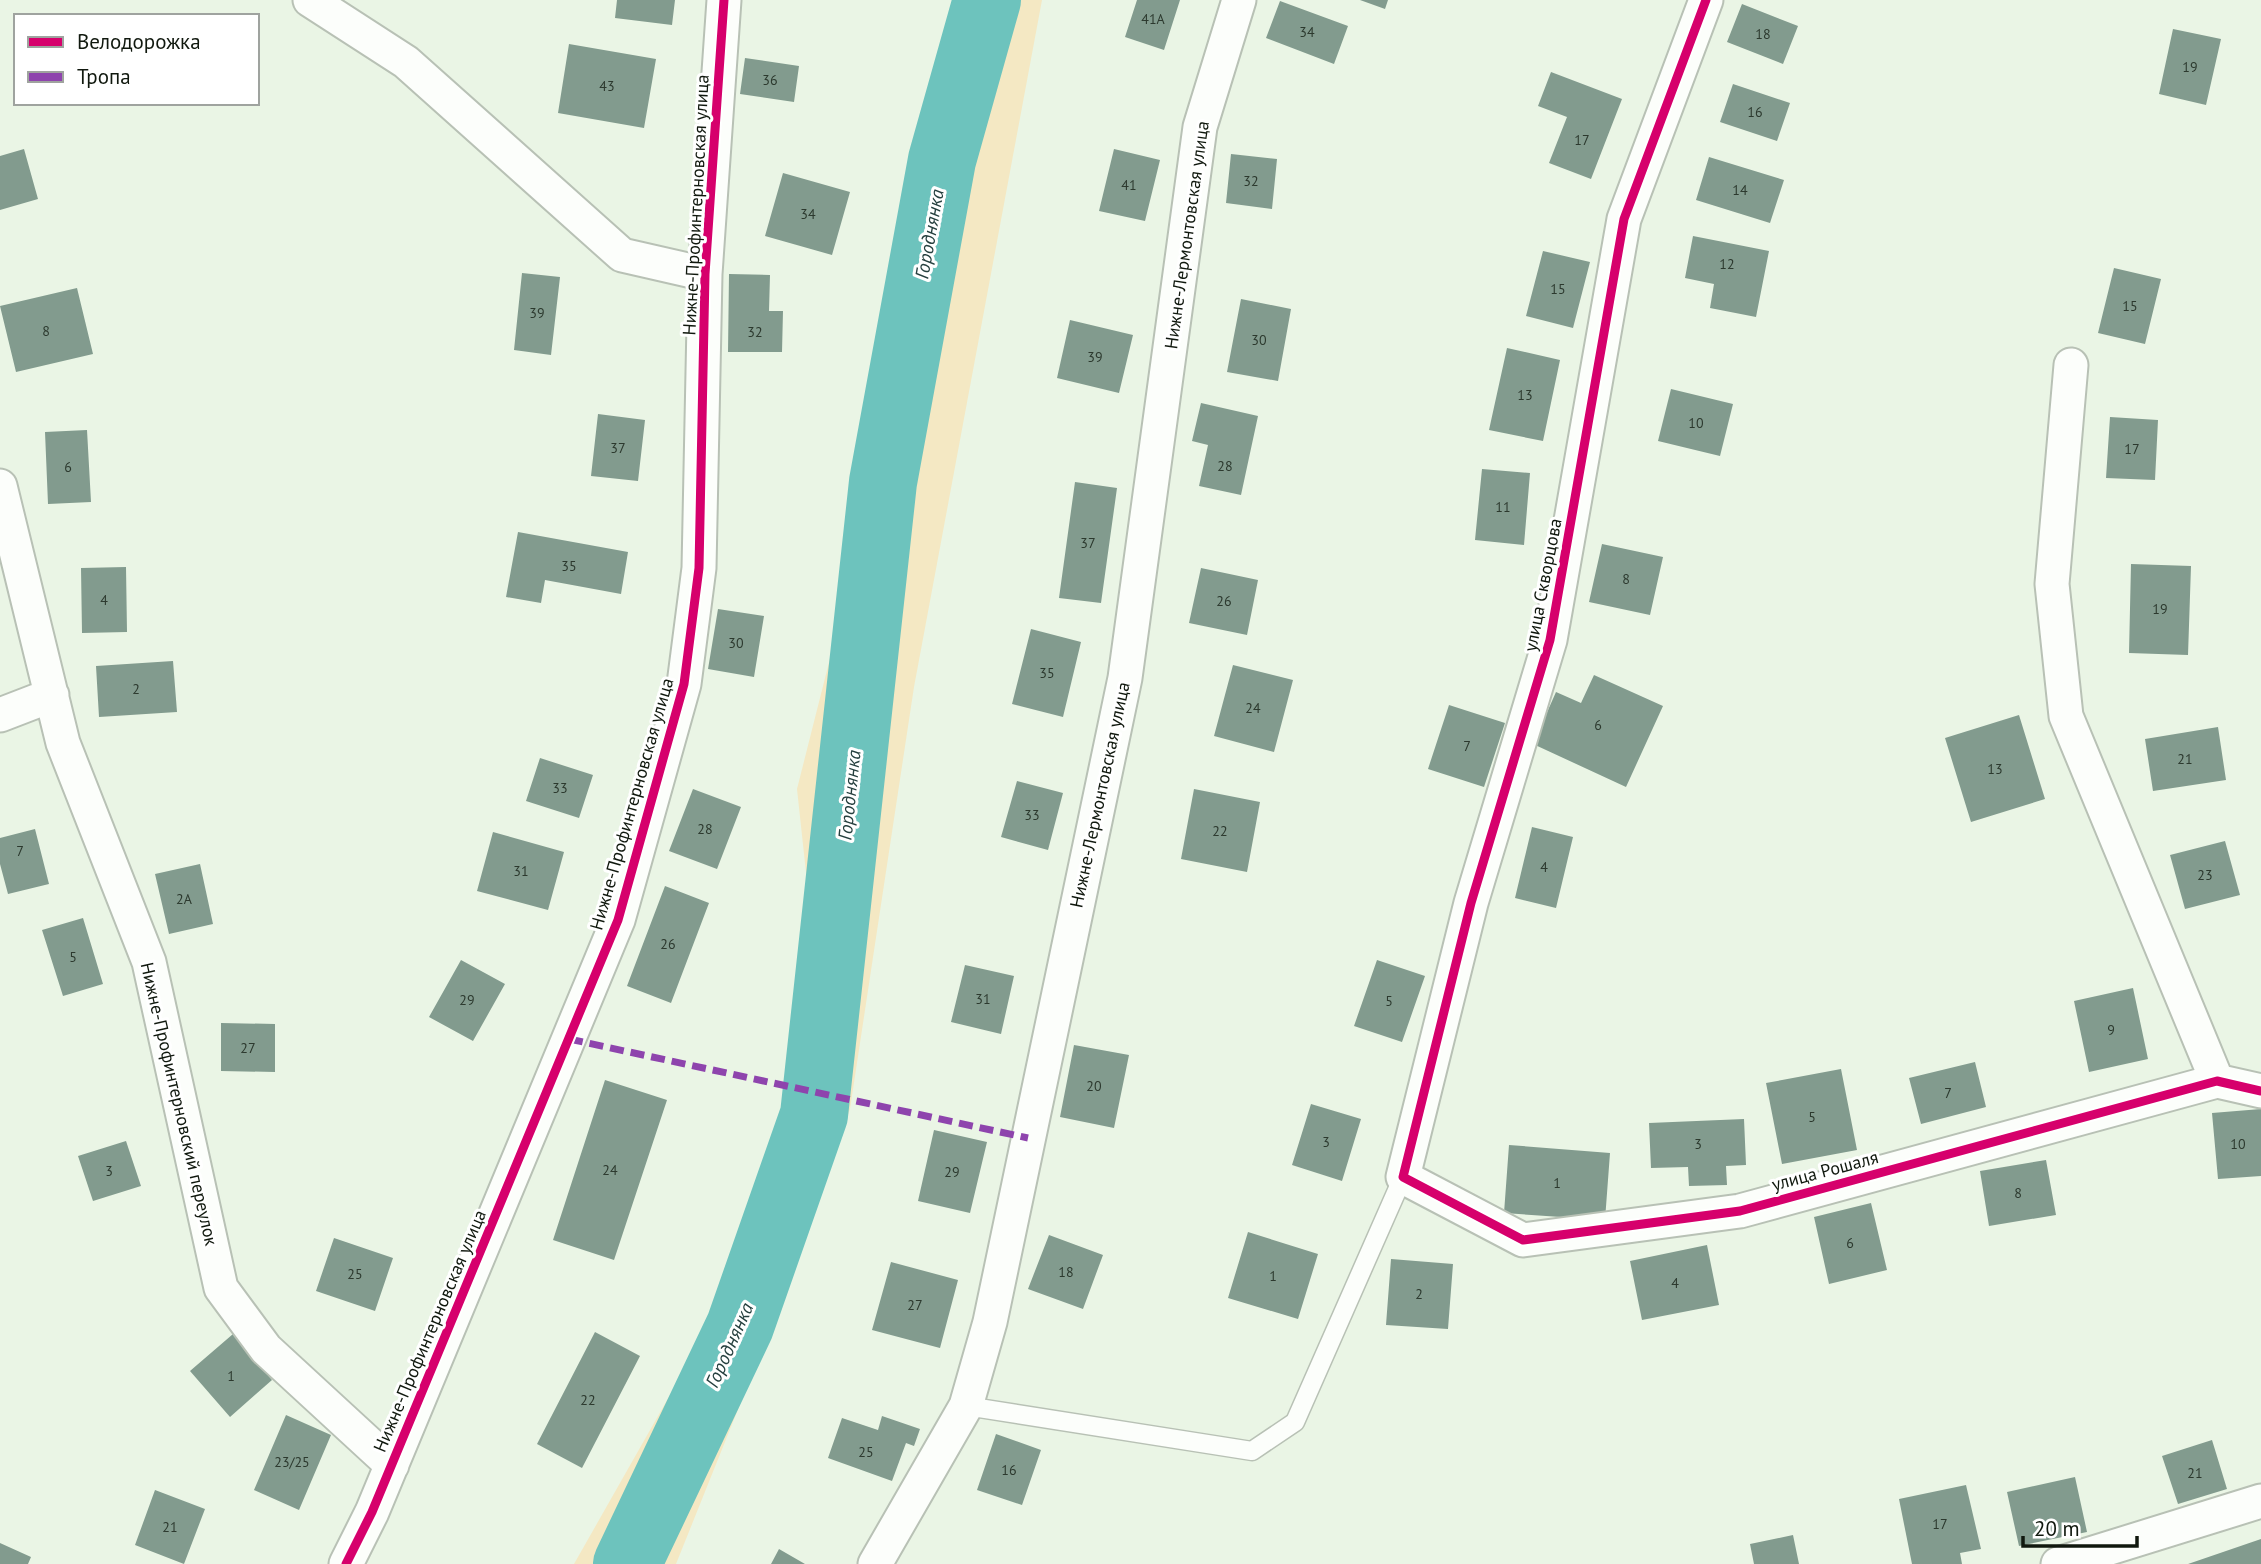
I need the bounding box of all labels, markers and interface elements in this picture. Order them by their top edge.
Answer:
house number: 41А [1141,10,1166,28]
legend [14,14,259,105]
house number: 34 [1299,23,1315,41]
house number: 18 [1755,25,1771,43]
text: Велодорожка [77,28,201,55]
house number: 19 [2182,58,2198,76]
text: Тропа [77,63,131,90]
house number: 36 [762,71,778,89]
street label: Нижне-Профинтерновская улица [677,74,714,336]
house number: 43 [599,77,615,95]
house number: 16 [1747,103,1763,121]
street label: Нижне-Лермонтовская улица [1159,119,1214,351]
house number: 17 [1574,131,1590,149]
house number: 32 [1243,172,1259,190]
house number: 41 [1121,176,1137,194]
house number: 14 [1732,181,1748,199]
water label: Городнянка [909,187,949,281]
house number: 34 [800,205,816,223]
house number: 12 [1719,255,1735,273]
house number: 15 [1550,280,1566,298]
house number: 15 [2122,297,2138,315]
house number: 39 [529,304,545,322]
house number: 8 [42,322,50,340]
house number: 32 [747,323,763,341]
house number: 30 [1251,331,1267,349]
house number: 39 [1087,348,1103,366]
house number: 13 [1517,386,1533,404]
house number: 10 [1688,414,1704,432]
house number: 37 [610,439,626,457]
house number: 17 [2124,440,2140,458]
house number: 28 [1217,457,1233,475]
house number: 6 [64,458,72,476]
house number: 11 [1495,498,1511,516]
street label: улица Скворцова [1518,516,1567,654]
house number: 37 [1080,534,1096,552]
house number: 35 [561,557,577,575]
house number: 8 [1622,570,1630,588]
house number: 4 [100,591,108,609]
house number: 26 [1216,592,1232,610]
house number: 19 [2152,600,2168,618]
house number: 30 [728,634,744,652]
house number: 35 [1039,664,1055,682]
street label: Нижне-Профинтерновская улица [584,675,679,933]
house number: 2 [132,680,140,698]
street label: Нижне-Лермонтовская улица [1064,680,1135,910]
house number: 24 [1245,699,1261,717]
house number: 6 [1594,716,1602,734]
house number: 7 [1463,737,1471,755]
water label: Городнянка [832,748,866,841]
house number: 21 [2177,750,2193,768]
house number: 13 [1987,760,2003,778]
house number: 33 [552,779,568,797]
house number: 33 [1024,806,1040,824]
house number: 28 [697,820,713,838]
house number: 22 [1212,822,1228,840]
house number: 7 [16,842,24,860]
house number: 4 [1540,858,1548,876]
house number: 31 [513,862,529,880]
house number: 23 [2197,866,2213,884]
house number: 2А [176,890,193,908]
house number: 26 [660,935,676,953]
house number: 5 [69,948,77,966]
street label: Нижне-Профинтерновский переулок [136,960,223,1248]
house number: 31 [975,990,991,1008]
house number: 29 [459,991,475,1009]
house number: 5 [1385,992,1393,1010]
house number: 9 [2107,1021,2115,1039]
house number: 27 [240,1039,256,1057]
house number: 20 [1086,1077,1102,1095]
house number: 7 [1944,1084,1952,1102]
house number: 5 [1808,1108,1816,1126]
house number: 3 [1322,1133,1330,1151]
house number: 3 [1694,1135,1702,1153]
house number: 10 [2230,1135,2246,1153]
street label: улица Рошаля [1769,1145,1881,1196]
house number: 24 [602,1161,618,1179]
house number: 3 [105,1162,113,1180]
house number: 29 [944,1163,960,1181]
house number: 1 [1553,1174,1561,1192]
house number: 8 [2014,1184,2022,1202]
street label: Нижне-Профинтерновская улица [368,1206,491,1455]
house number: 6 [1846,1234,1854,1252]
house number: 18 [1058,1263,1074,1281]
house number: 25 [347,1265,363,1283]
house number: 1 [1269,1267,1277,1285]
house number: 4 [1671,1274,1679,1292]
house number: 2 [1415,1285,1423,1303]
house number: 27 [907,1296,923,1314]
water label: Городнянка [700,1298,759,1391]
house number: 1 [227,1367,235,1385]
house number: 22 [580,1391,596,1409]
house number: 25 [858,1443,874,1461]
house number: 23/25 [274,1453,310,1471]
house number: 16 [1001,1461,1017,1479]
house number: 21 [2187,1464,2203,1482]
scale bar [2023,1504,2137,1548]
house number: 17 [1932,1515,1948,1533]
text: 20 m [2034,1515,2080,1542]
house number: 21 [162,1518,178,1536]

